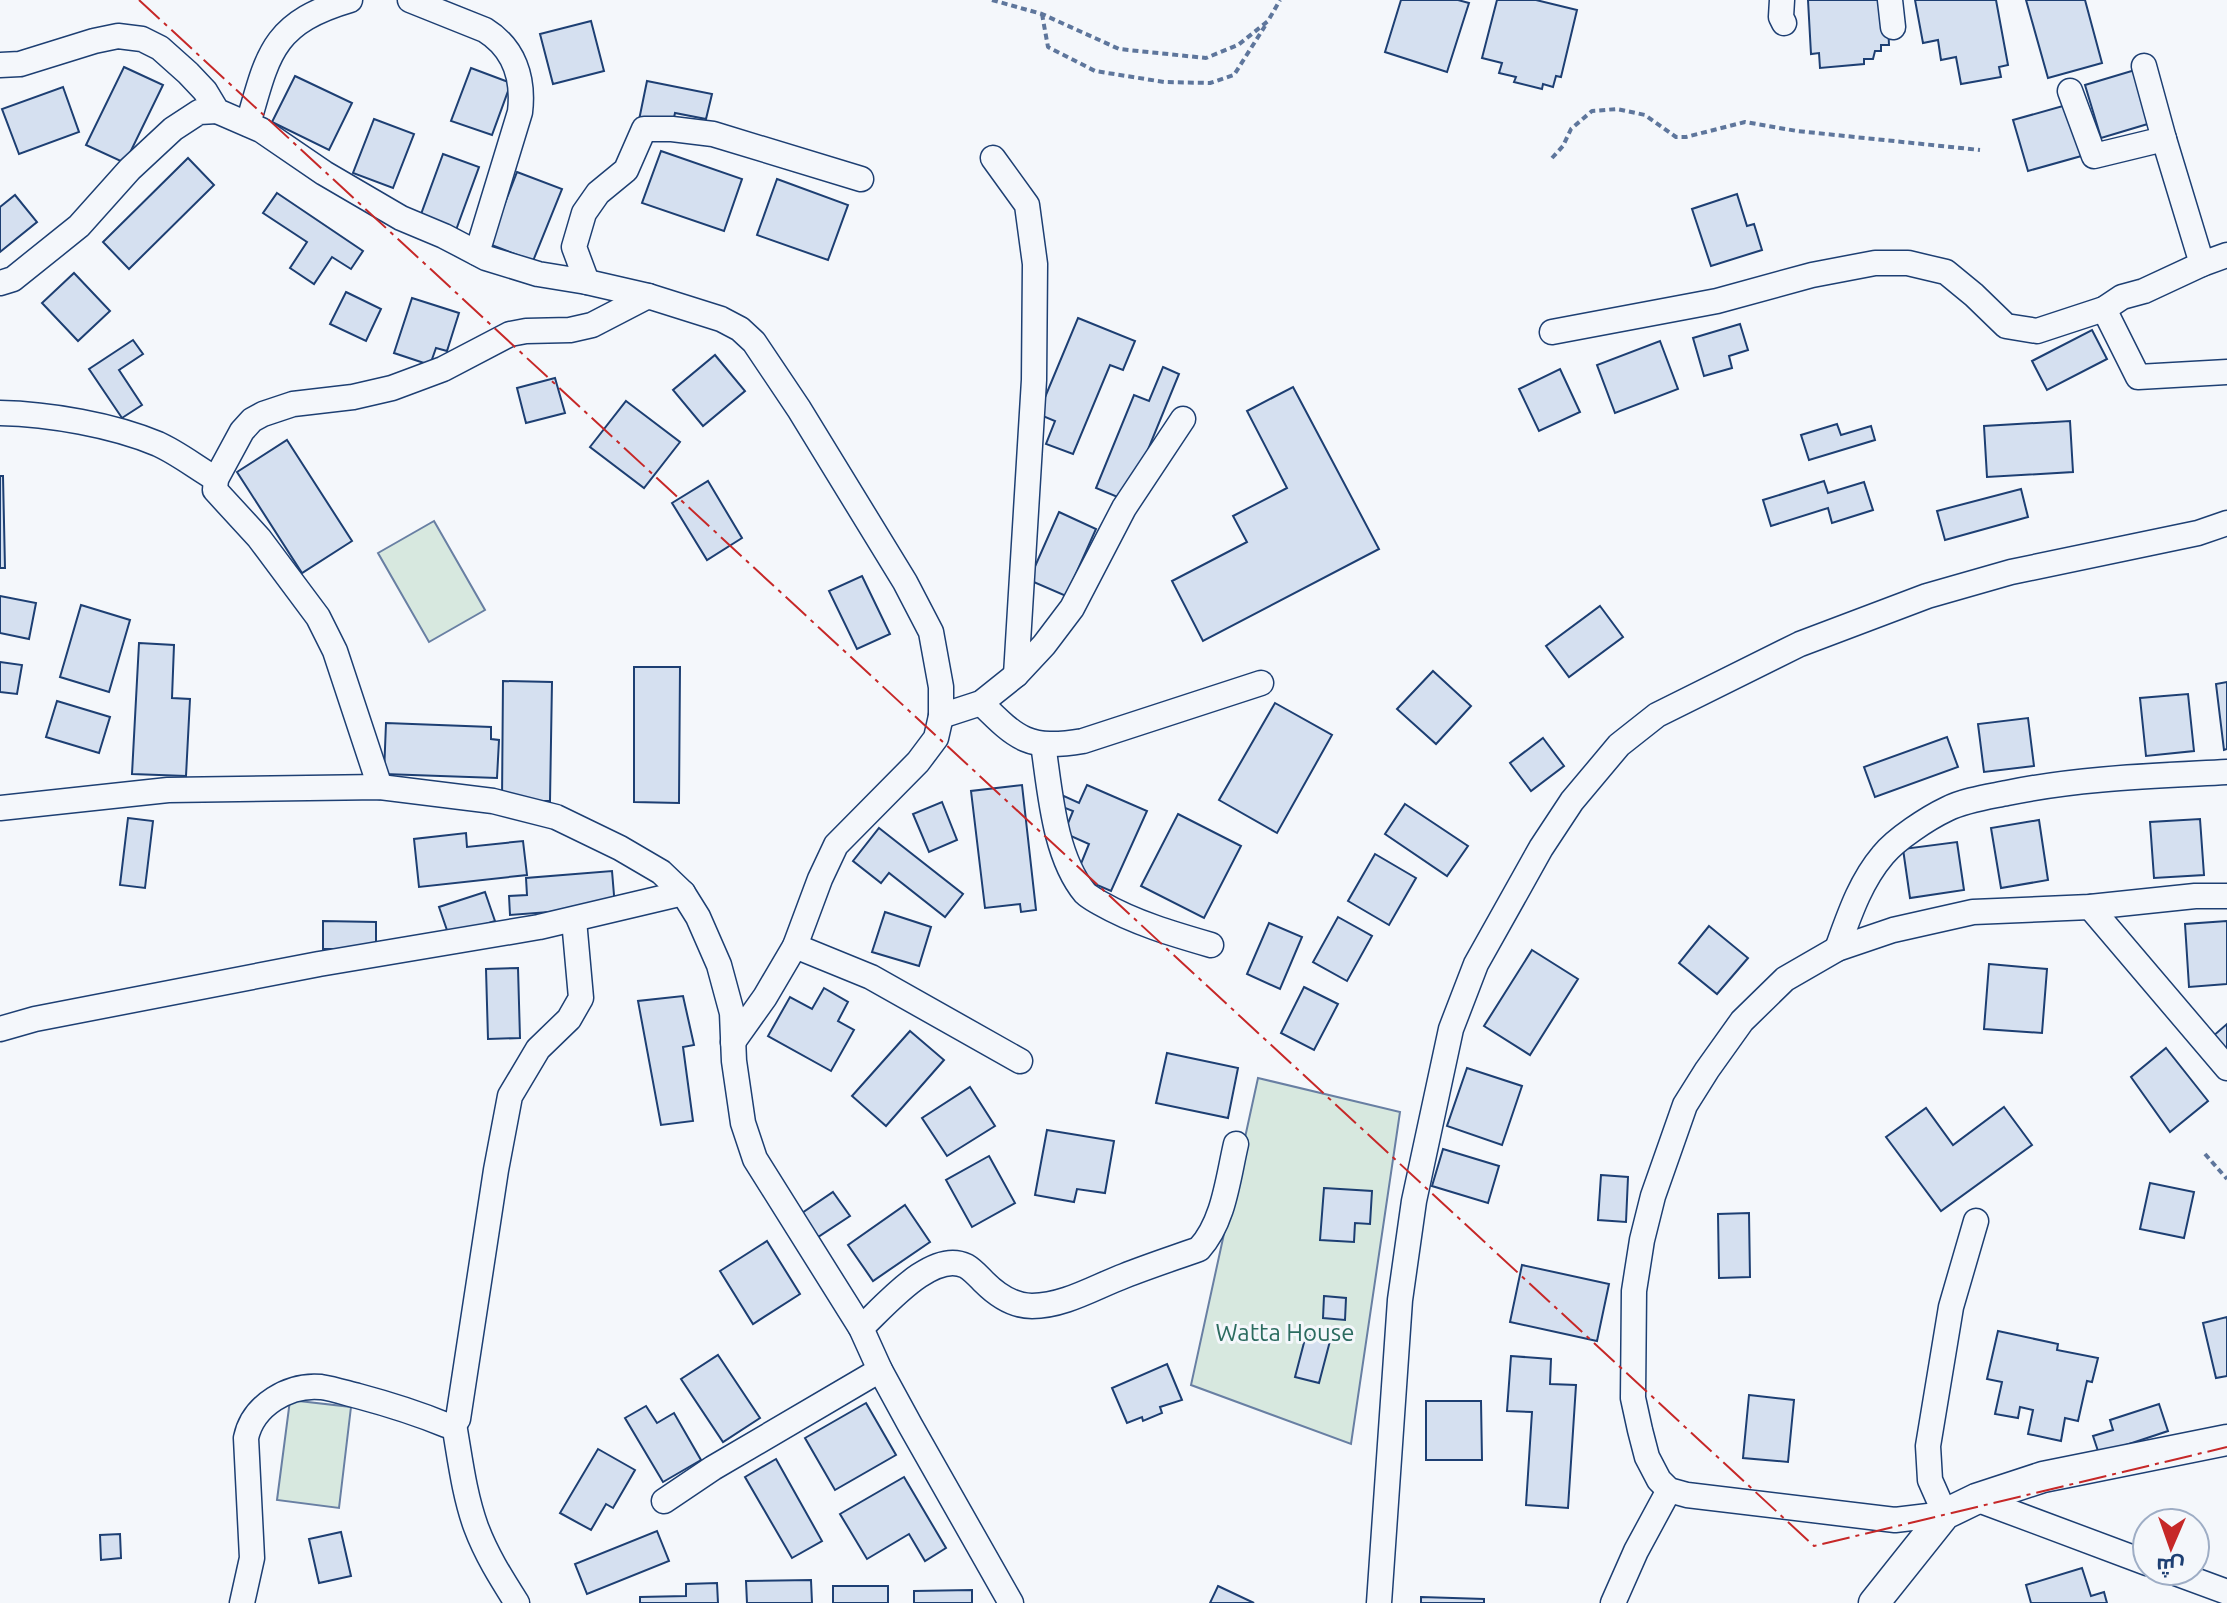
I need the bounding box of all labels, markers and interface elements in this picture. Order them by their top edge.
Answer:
park label: Watta House [1216,1319,1354,1346]
north arrow [2131,1507,2211,1587]
text: ش [2156,1553,2185,1580]

